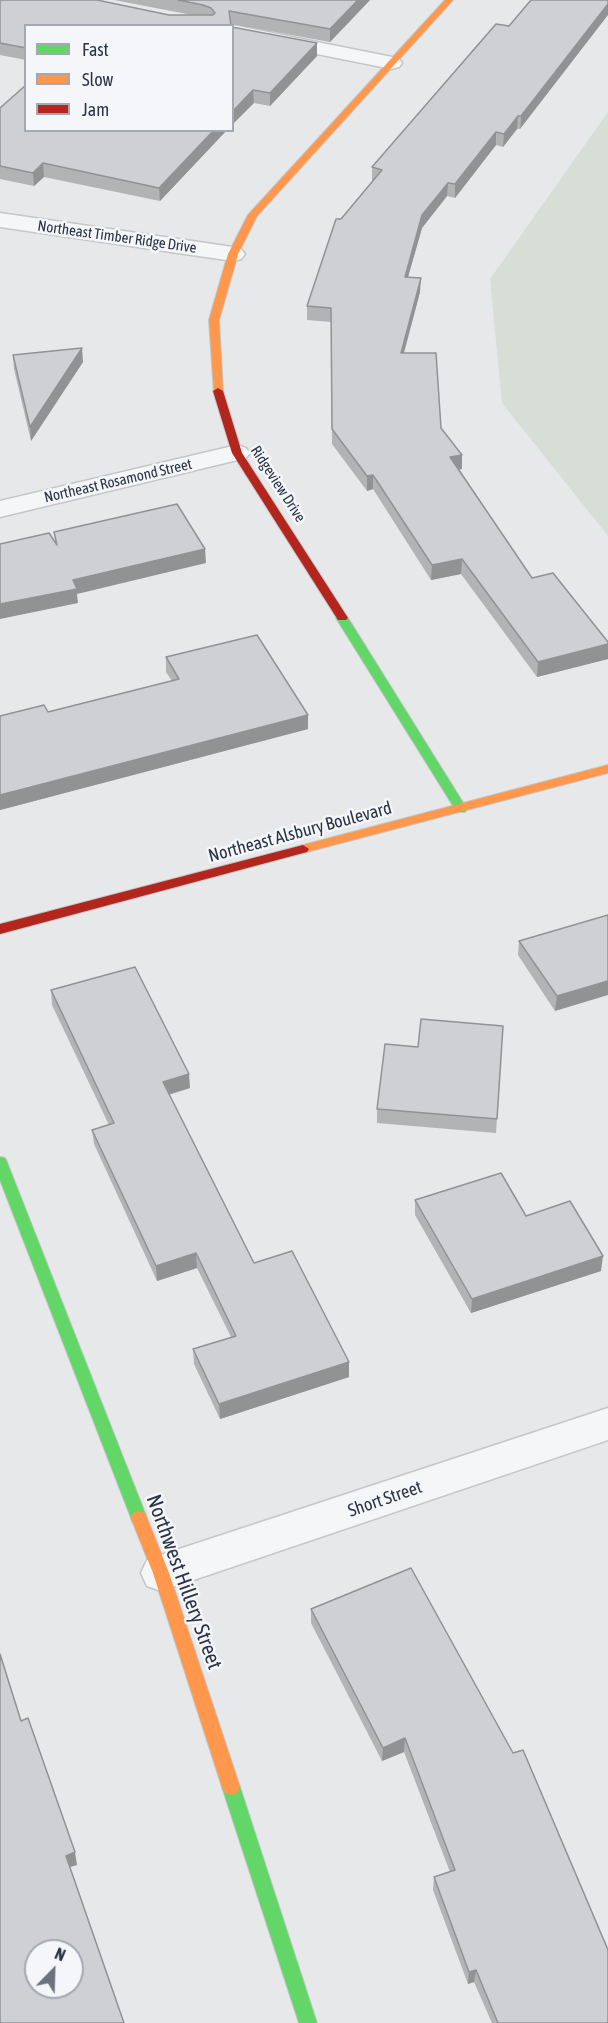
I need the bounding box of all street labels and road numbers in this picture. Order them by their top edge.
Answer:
street label: Northeast Timber Ridge Drive [36,217,198,257]
street label: Ridgeview Drive [247,442,309,526]
street label: Northeast Rosamond Street [42,455,194,507]
street label: Northeast Alsbury Boulevard [206,797,394,867]
street label: Short Street [345,1476,425,1522]
street label: Northwest Hillery Street [141,1491,227,1673]

